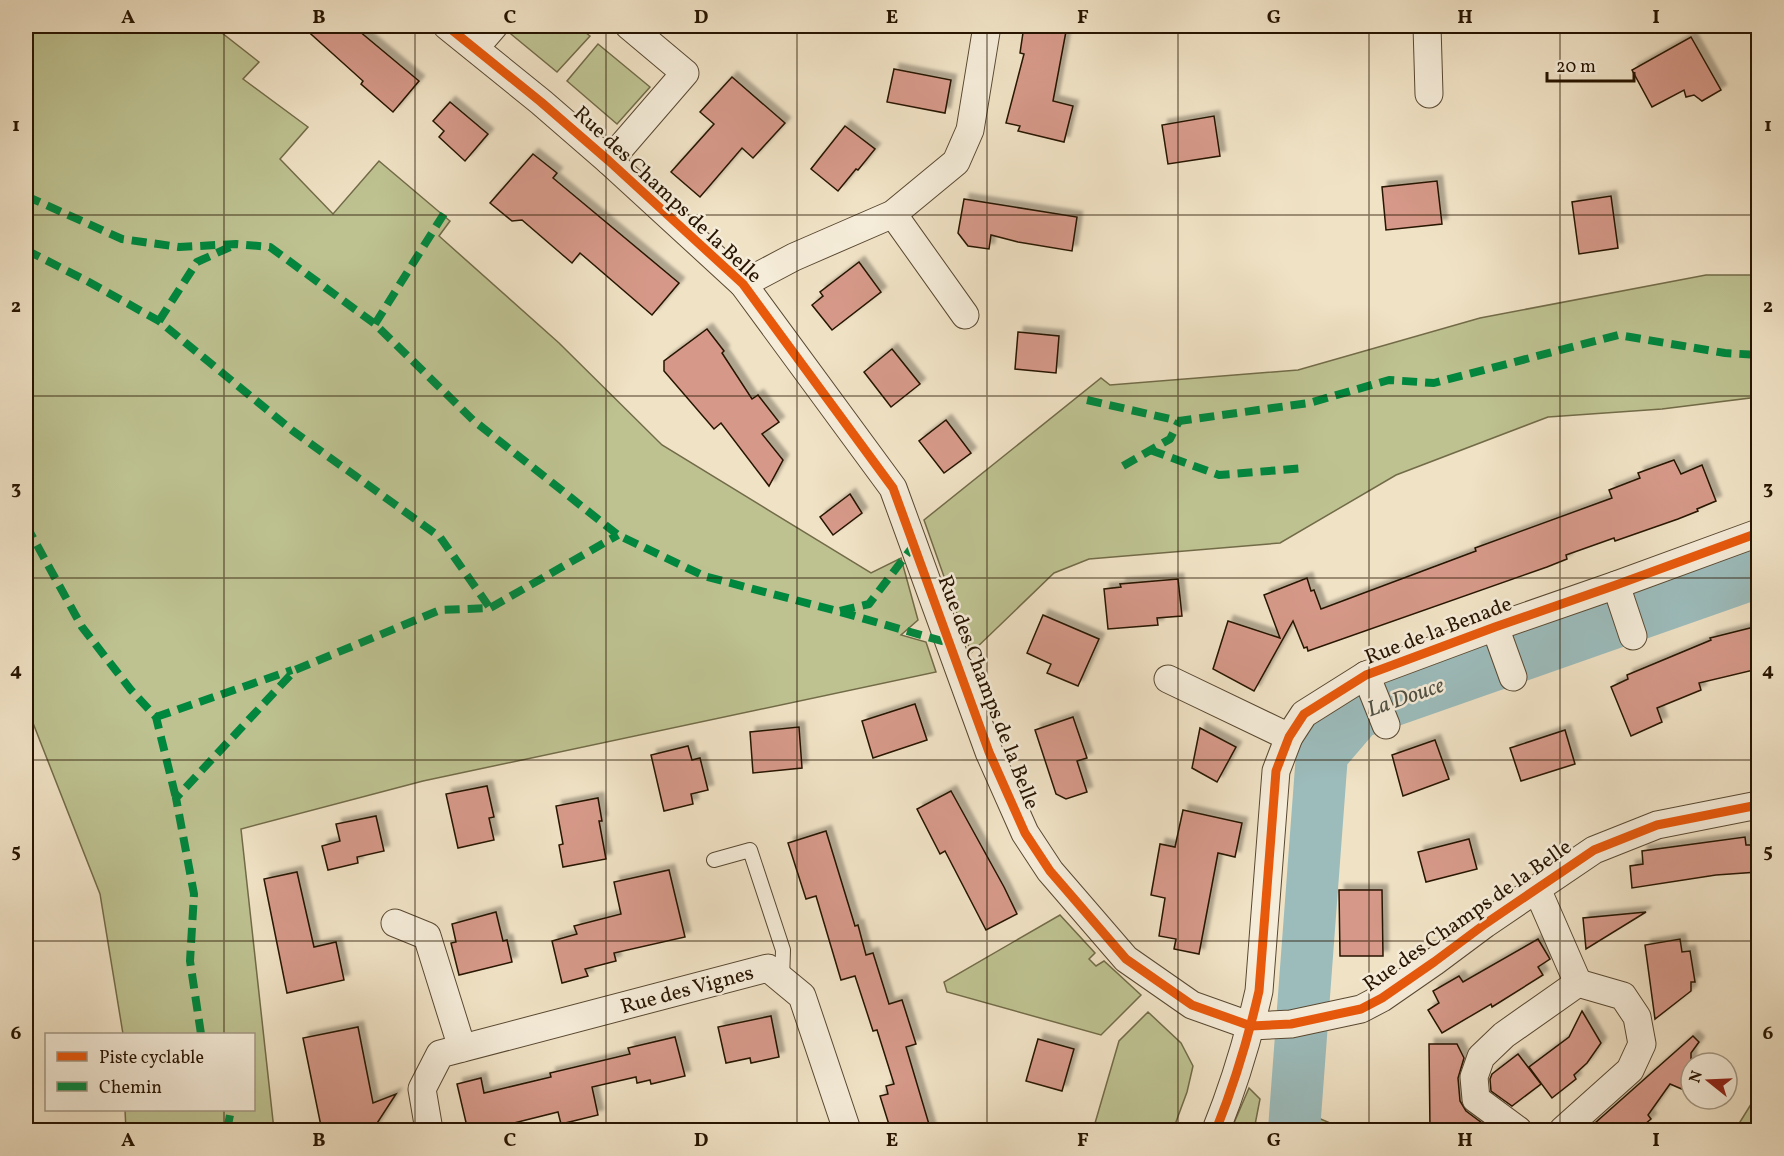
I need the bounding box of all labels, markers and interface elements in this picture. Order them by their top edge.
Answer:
text: A [121,4,135,32]
text: B [312,4,326,32]
text: C [504,4,517,32]
text: D [694,4,708,32]
text: E [886,4,898,32]
text: F [1077,4,1089,32]
text: G [1267,4,1281,32]
text: H [1457,4,1473,32]
text: I [1652,4,1660,32]
scale bar [1547,45,1634,83]
text: 20 m [1556,55,1596,80]
street label: Rue des Champs de la Belle [566,100,768,290]
text: 1 [12,112,20,140]
text: 1 [1764,112,1772,140]
text: 2 [11,293,21,321]
text: 2 [1763,293,1773,321]
text: 3 [11,475,21,503]
text: 3 [1763,475,1773,503]
street label: Rue des Champs de la Belle [930,571,1046,814]
street label: Rue de la Benade [1361,590,1516,673]
text: 4 [10,657,22,685]
text: 4 [1762,657,1774,685]
water label: La Douce [1363,671,1449,726]
street label: Rue des Champs de la Belle [1358,833,1578,999]
text: 5 [11,838,21,866]
text: 5 [1763,838,1773,866]
street label: Rue des Vignes [618,959,757,1022]
text: 6 [11,1020,22,1048]
text: 6 [1763,1020,1774,1048]
legend [45,1033,255,1111]
text: Piste cyclable [99,1046,204,1071]
north arrow [1679,1051,1739,1111]
text: N [1684,1068,1709,1086]
text: Chemin [99,1076,162,1101]
text: A [121,1127,135,1155]
text: B [312,1127,326,1155]
text: C [504,1127,517,1155]
text: D [694,1127,708,1155]
text: E [886,1127,898,1155]
text: F [1077,1127,1089,1155]
text: G [1267,1127,1281,1155]
text: H [1457,1127,1473,1155]
text: I [1652,1127,1660,1155]

